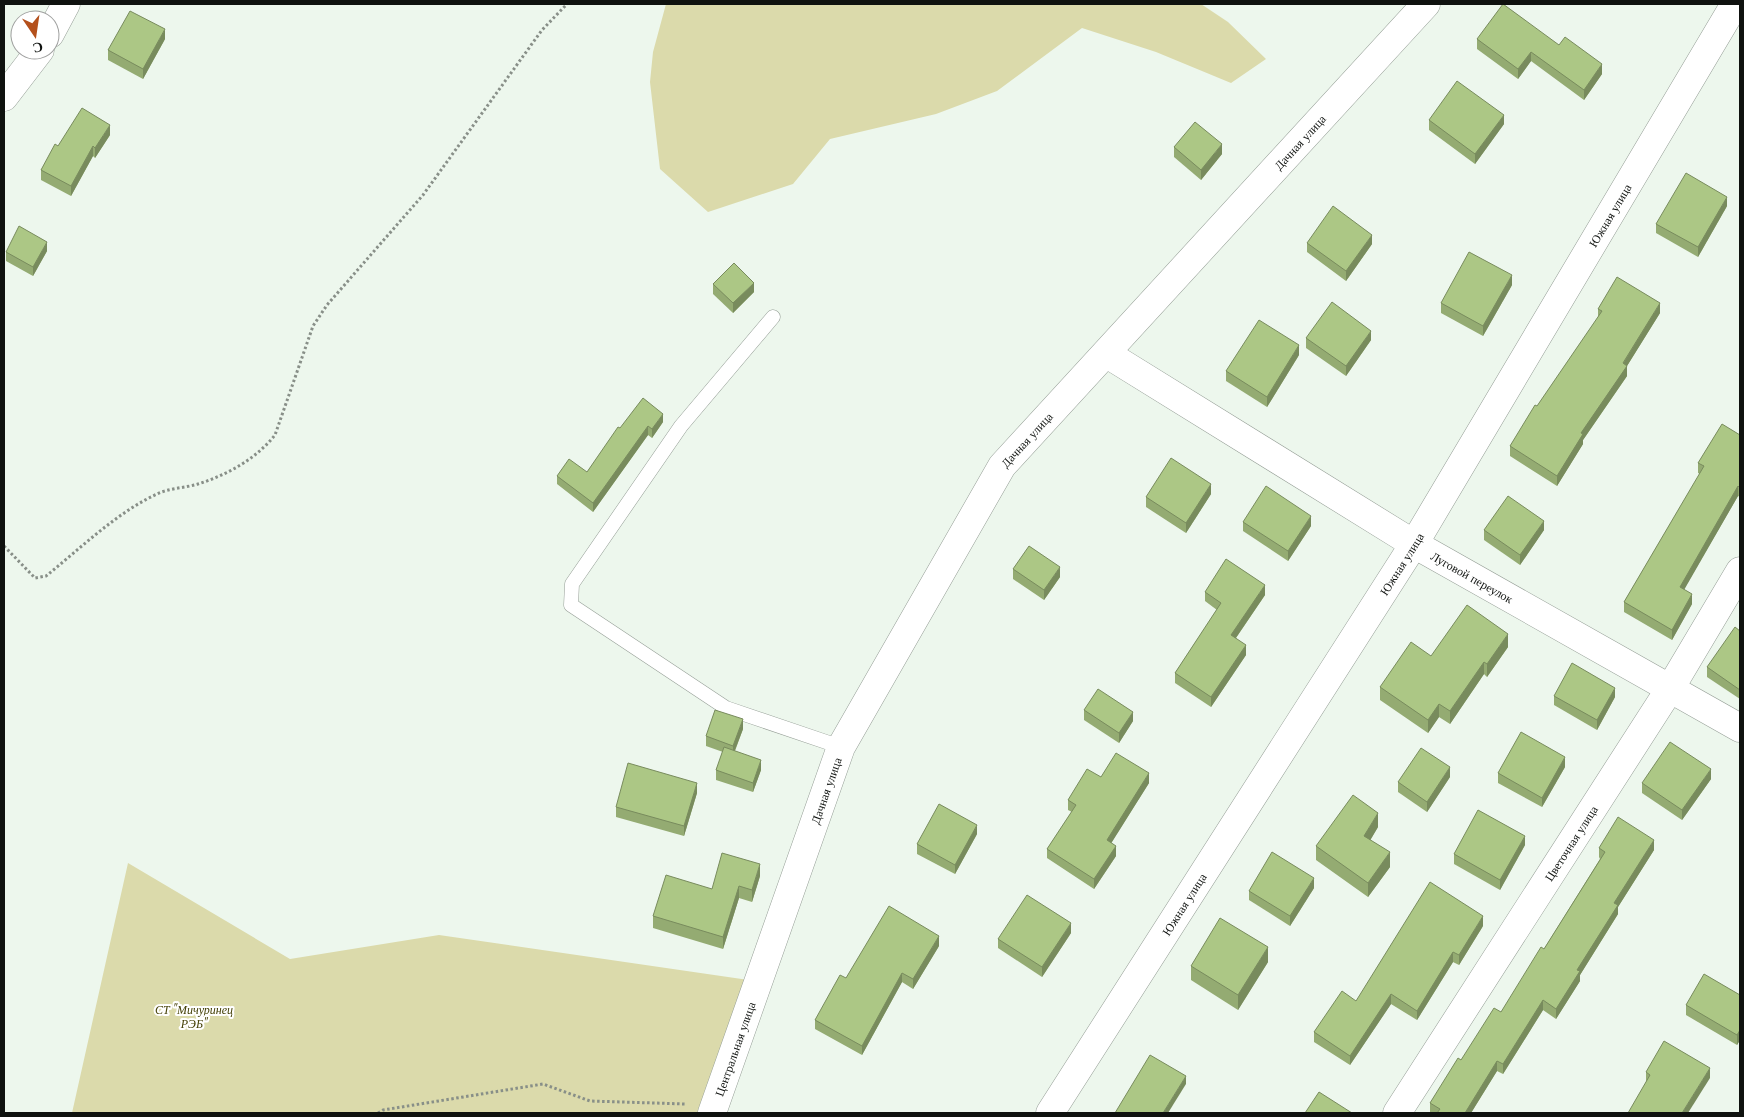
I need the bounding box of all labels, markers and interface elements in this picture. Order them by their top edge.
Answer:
north arrow [10,10,60,60]
text: С [31,38,45,58]
street label: Дачная улица [1271,111,1329,172]
street label: Южная улица [1585,180,1634,250]
street label: Дачная улица [997,408,1056,470]
street label: Южная улица [1376,529,1427,598]
street label: Луговой переулок [1429,548,1516,606]
street label: Дачная улица [807,755,845,826]
street label: Цветочная улица [1541,802,1601,884]
street label: Южная улица [1158,870,1210,938]
street label: Центральная улица [711,999,758,1098]
park label: СТ "Мичуринец РЭБ" [155,1002,233,1031]

